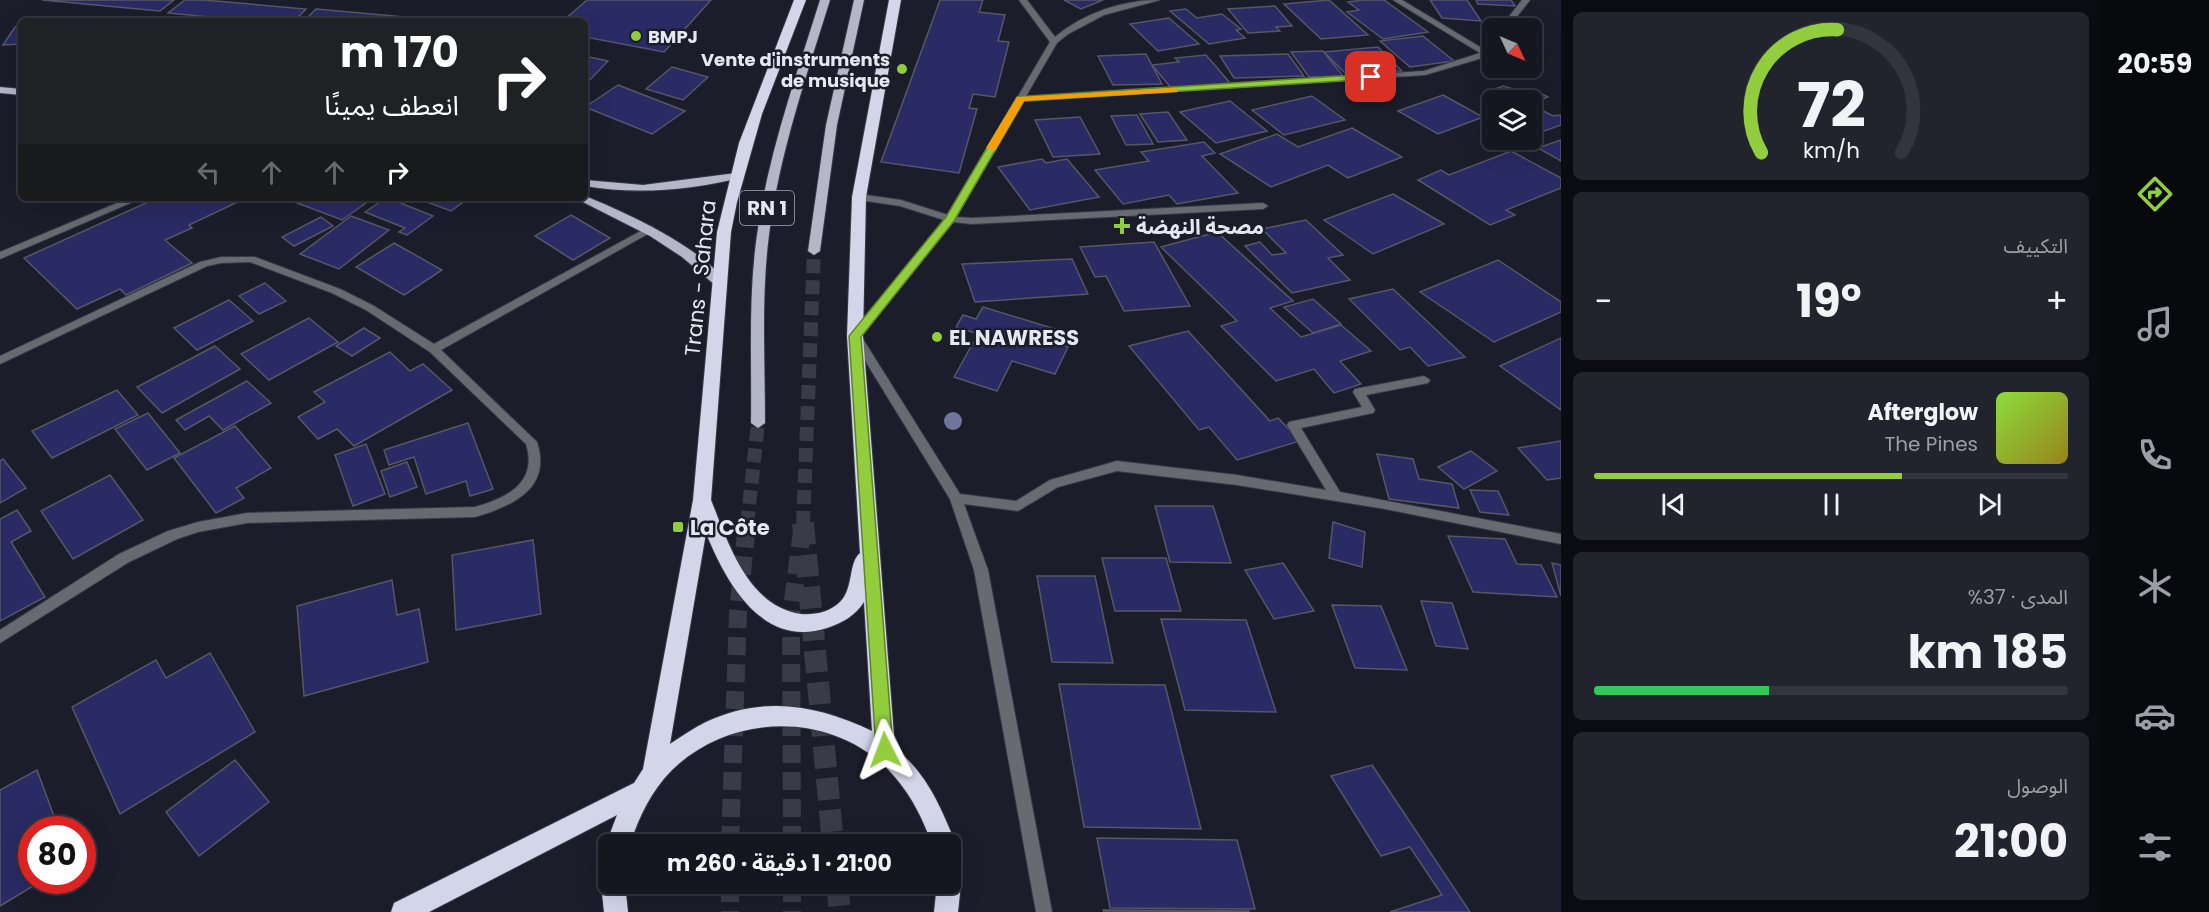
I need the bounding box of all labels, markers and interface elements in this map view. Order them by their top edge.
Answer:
north arrow [1482,18,1542,78]
map controls [1482,18,1542,150]
text: 170 m [340,23,459,82]
place label: BMPJ [648,24,698,49]
marker: BMPJ [629,29,643,43]
icon: right [480,42,558,120]
text: 20:59 [2118,45,2192,82]
place label: Vente d'instruments de musique [701,47,890,93]
pin [1345,51,1396,102]
icon: arrive [1354,60,1387,93]
text: 72 [1796,61,1866,149]
marker: Vente d'instruments de musique [895,62,909,76]
text: انعطف يمينًا [324,87,459,124]
button: layers [1482,90,1542,150]
text: km/h [1802,135,1860,166]
icon: left [192,156,225,189]
icon: ahead [255,156,288,189]
icon: ahead [318,156,351,189]
icon: right [381,156,414,189]
icon: directions [2134,173,2176,215]
road number: RN 1 [740,191,794,225]
street label: Trans - Sahara [677,199,723,357]
place label: مصحة النهضة [1136,212,1264,241]
marker: مصحة النهضة [1113,217,1131,235]
text: التكييف [2004,232,2068,260]
text: 19° [1796,270,1862,333]
text: − [1594,278,1612,325]
text: + [2045,278,2068,325]
icon: music [2134,303,2176,345]
place label: EL NAWRESS [949,323,1079,352]
marker: EL NAWRESS [930,330,944,344]
text: Afterglow [1867,397,1978,428]
text: The Pines [1885,430,1978,458]
icon: phone [2134,434,2176,476]
icon: previous [1657,488,1690,521]
icon: pause [1815,488,1848,521]
icon: next [1973,488,2006,521]
place label: La Côte [690,513,770,542]
marker: La Côte [671,520,685,534]
icon: climate [2134,565,2176,607]
text: المدى · 37% [1968,583,2068,611]
text: 185 km [1908,621,2068,684]
icon: car [2134,695,2176,737]
position arrow [853,718,917,782]
text: الوصول [2007,772,2068,800]
text: 21:00 [1954,810,2068,873]
speed limit sign: 80 [18,816,96,894]
icon: filters [2134,826,2176,868]
text: 21:00 · 1 دقيقة · 260 m [667,848,892,879]

